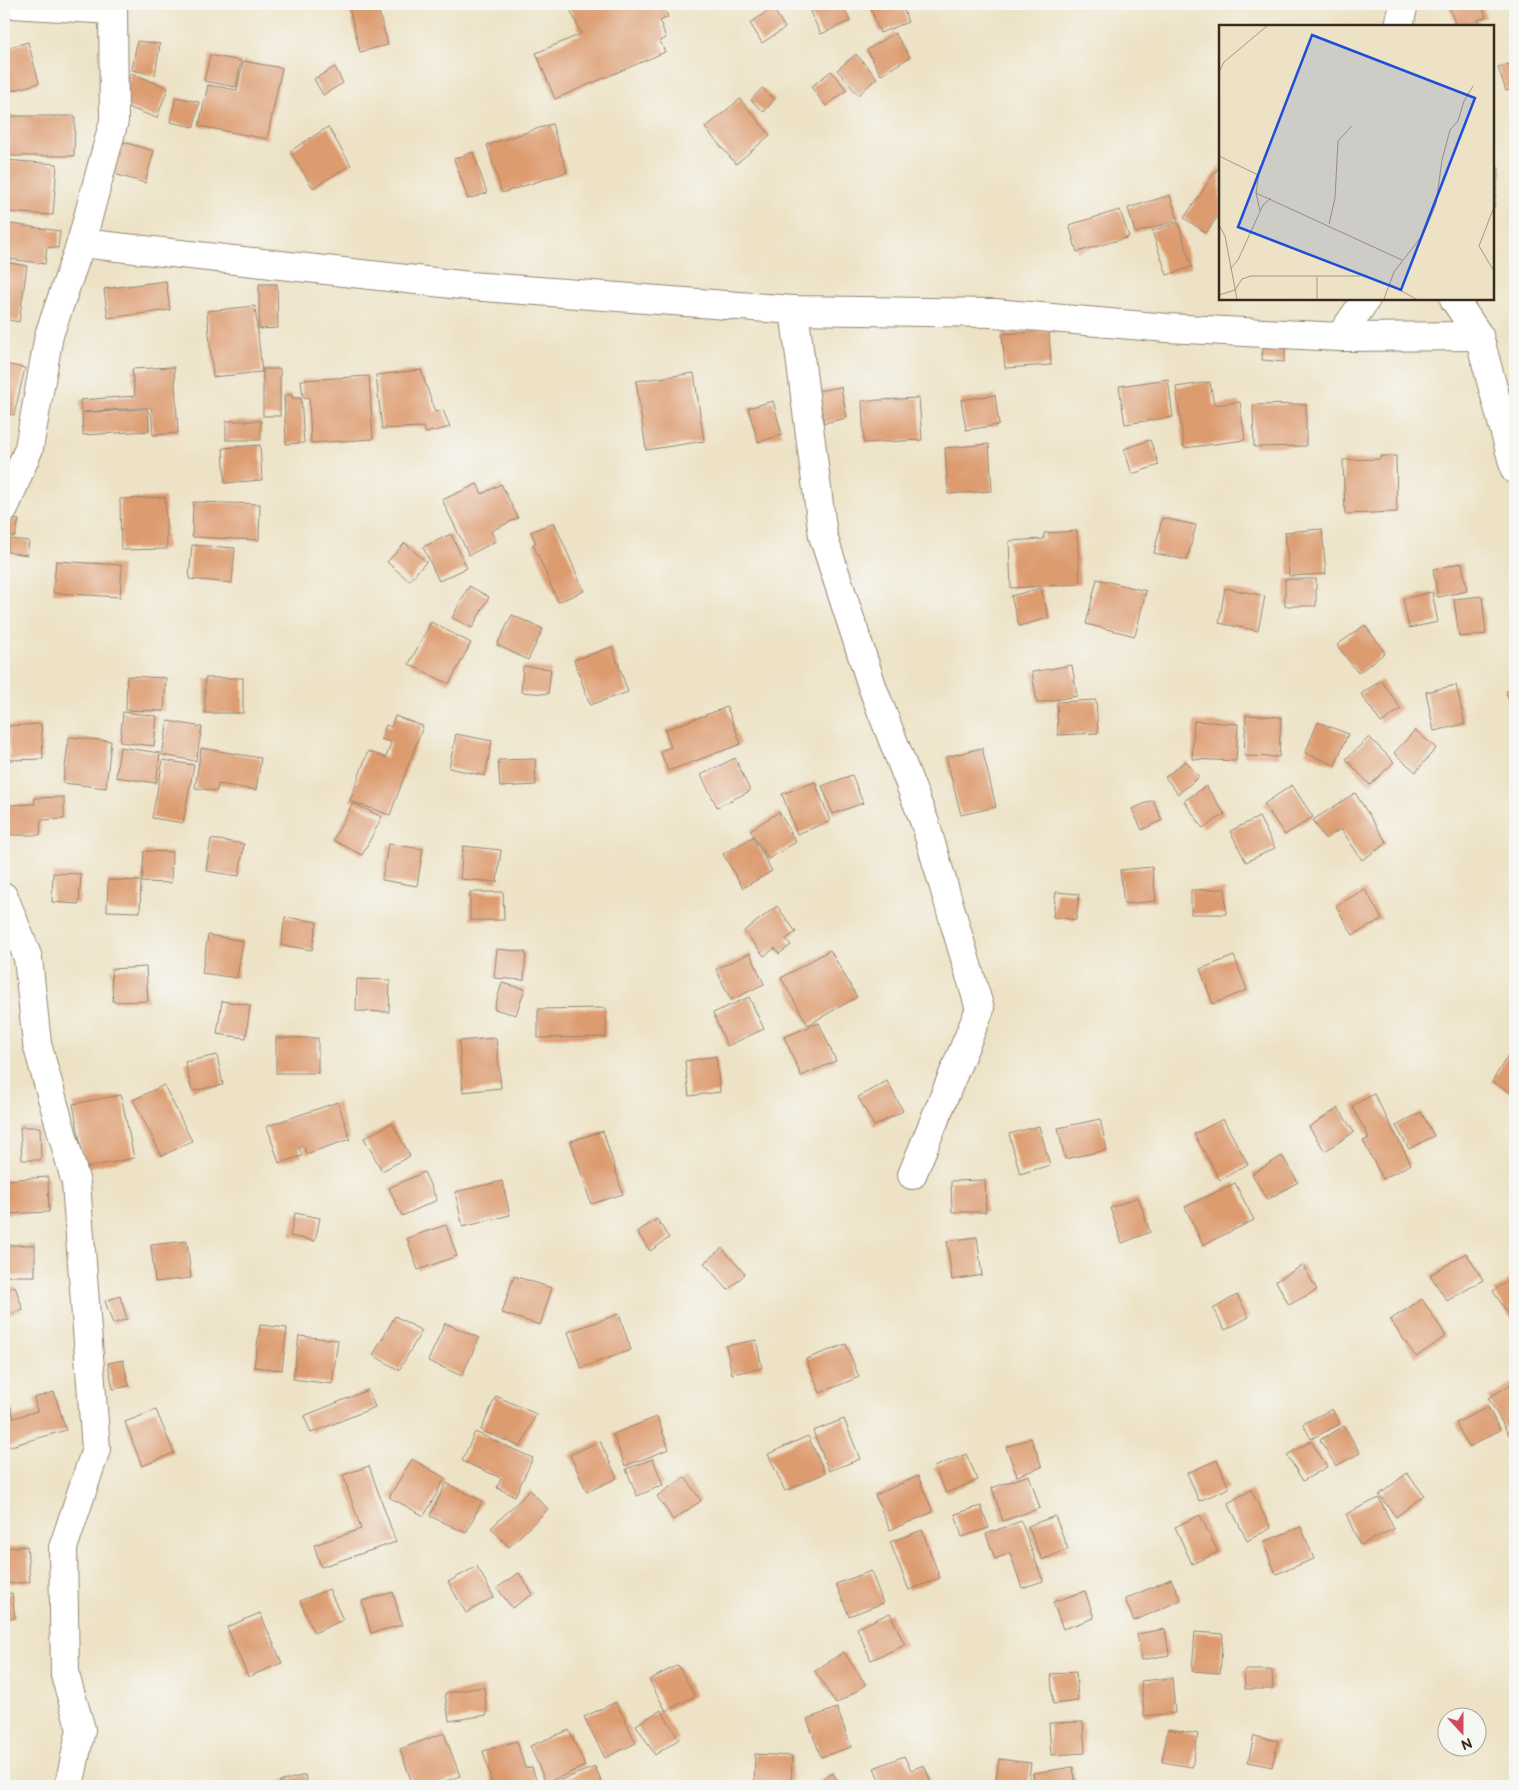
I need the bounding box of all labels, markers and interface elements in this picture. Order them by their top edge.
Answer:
inset map [1219,25,1494,300]
north arrow [1436,1708,1486,1758]
text: N [1459,1734,1474,1753]

